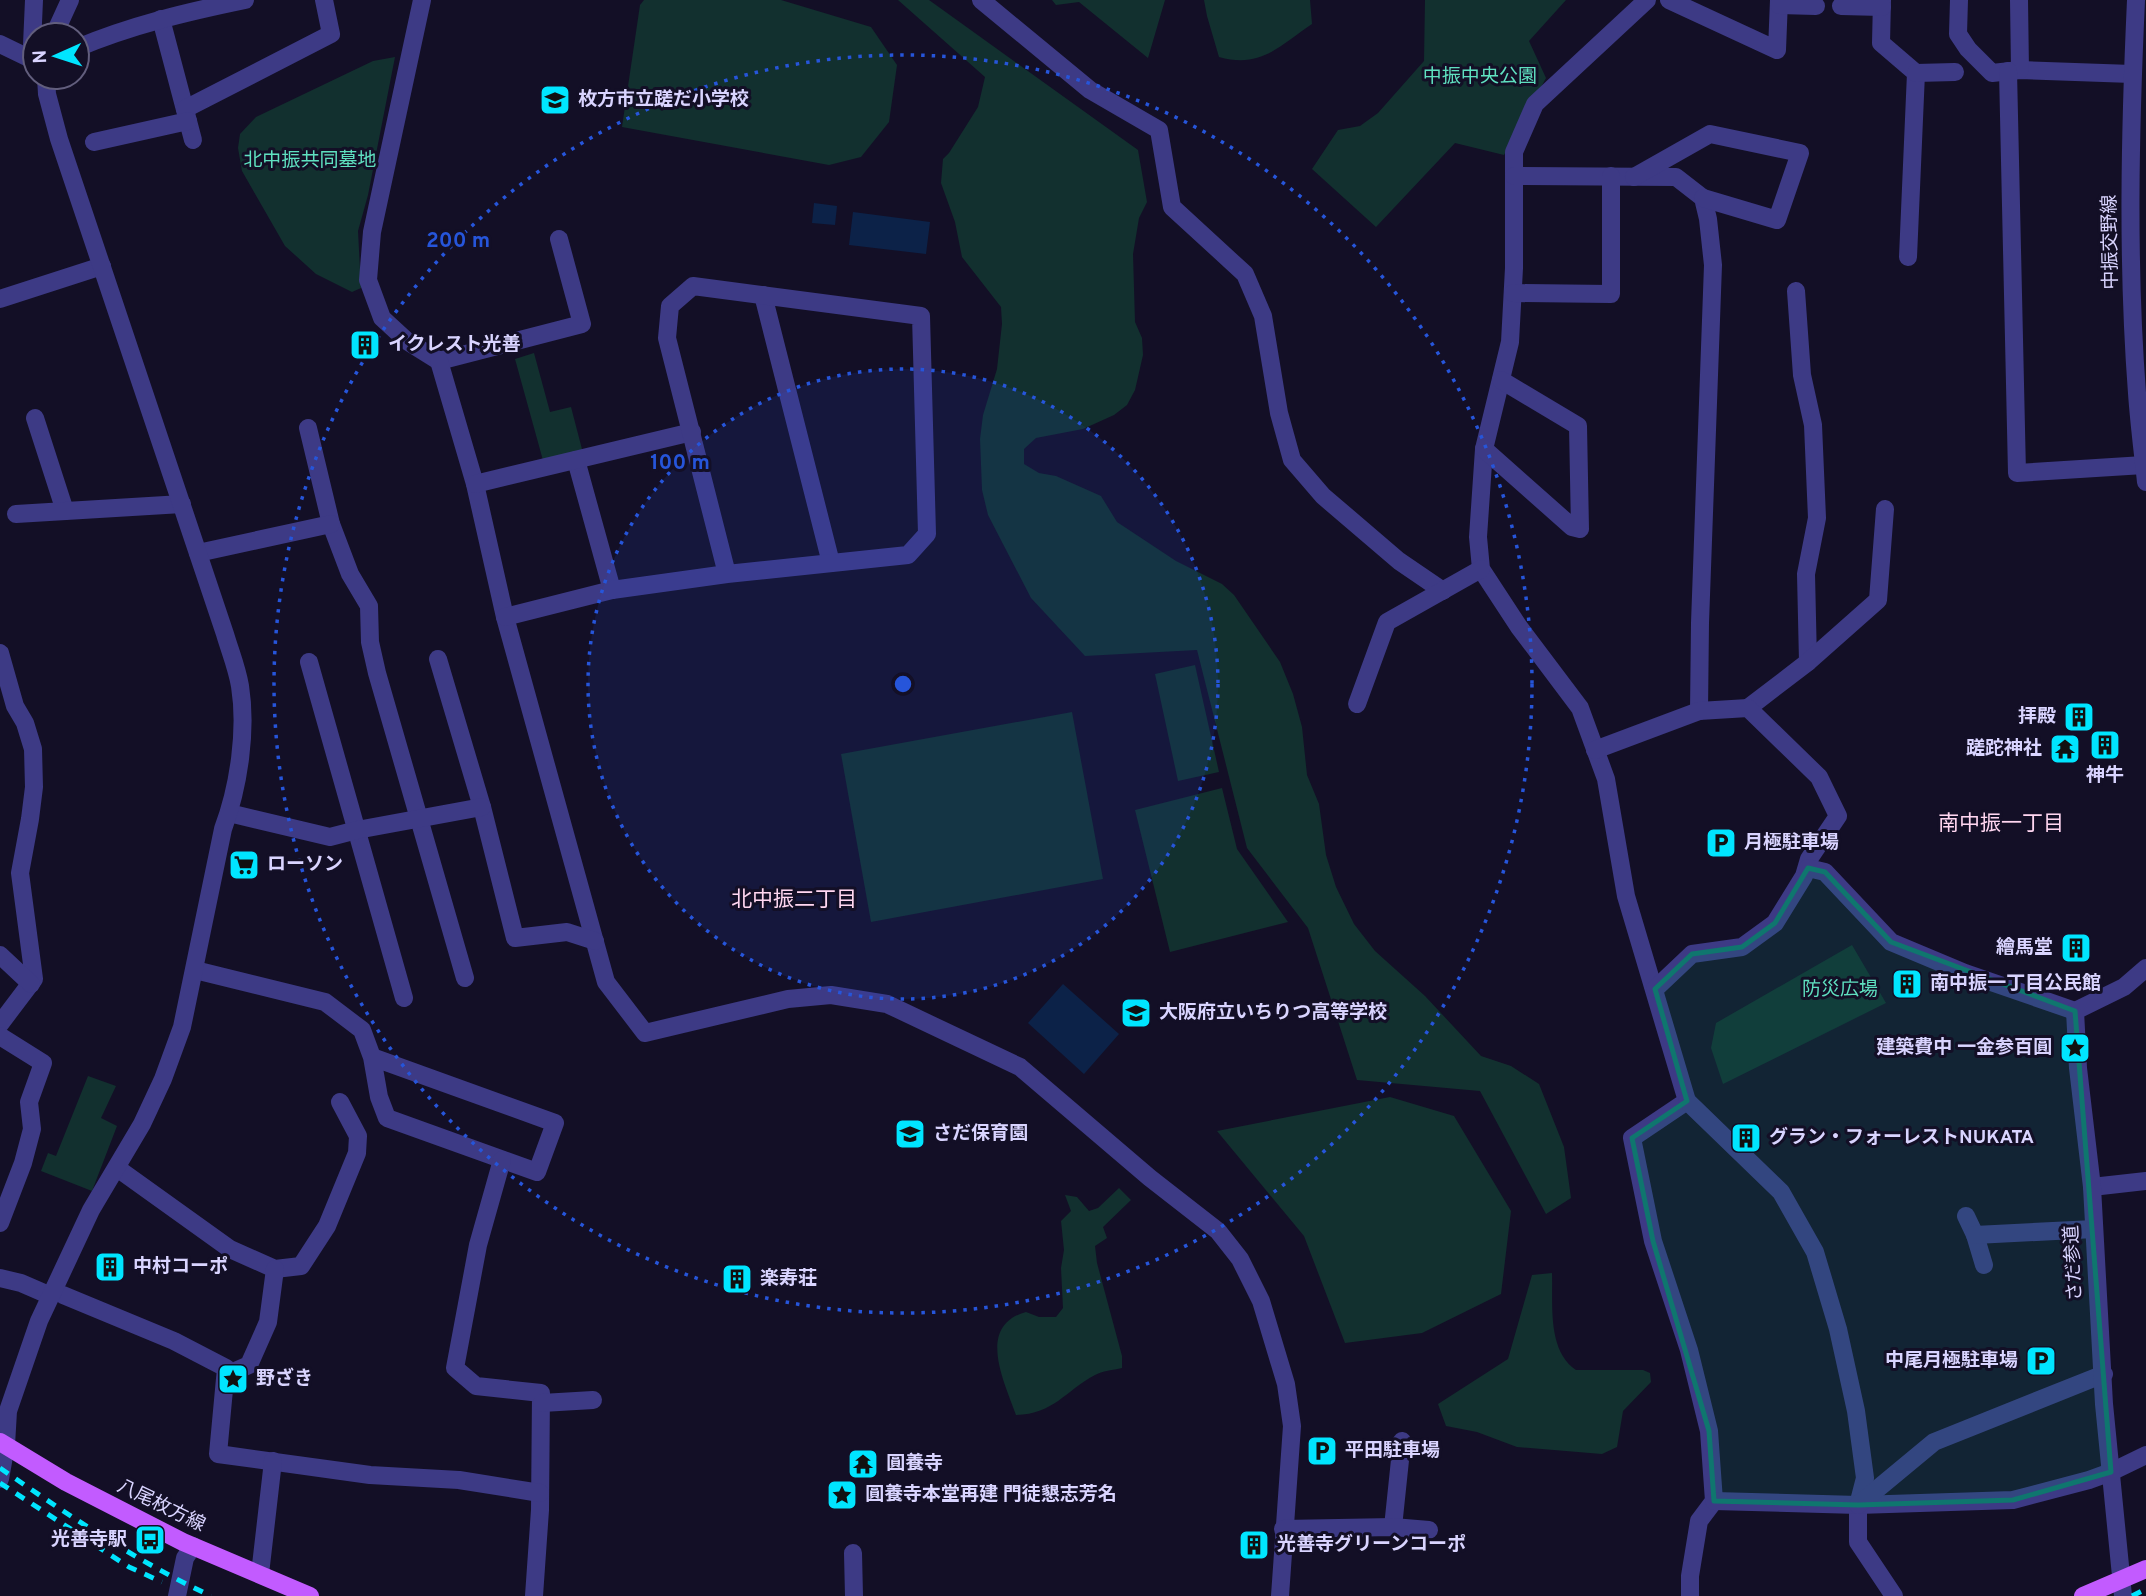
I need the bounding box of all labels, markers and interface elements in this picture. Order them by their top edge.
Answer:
north arrow [21,21,91,91]
text: N [29,49,53,64]
park label: 中振中央公園 [1423,65,1537,89]
school or university icon: 枚方市立蹉だ小学校 [538,83,572,117]
place label: 枚方市立蹉だ小学校 [578,88,749,112]
park label: 北中振共同墓地 [243,149,377,173]
street label: 中振交野線 [2098,194,2124,290]
text: 200 m [426,228,490,255]
building icon: イクレスト光善 [348,328,382,362]
place label: イクレスト光善 [388,333,521,357]
text: 100 m [650,450,710,477]
centre of rings [891,672,915,696]
building icon: 拝殿 [2062,700,2096,734]
place label: 拝殿 [2018,705,2056,729]
building icon: 神牛 [2088,728,2122,762]
temple icon: 蹉跎神社 [2048,732,2082,766]
place label: 蹉跎神社 [1966,737,2042,761]
place label: 神牛 [2086,764,2124,788]
district label: 南中振一丁目 [1938,811,2064,838]
parking icon: 月極駐車場 [1704,826,1738,860]
place label: 月極駐車場 [1744,831,1839,855]
supermarket icon: ローソン [227,848,261,882]
place label: ローソン [267,853,343,877]
district label: 北中振二丁目 [731,887,857,914]
building icon: 繪馬堂 [2059,931,2093,965]
place label: 繪馬堂 [1996,936,2053,960]
building icon: 南中振一丁目公民館 [1890,967,1924,1001]
place label: 南中振一丁目公民館 [1930,972,2101,996]
park label: 防災広場 [1802,978,1878,1002]
school or university icon: 大阪府立いちりつ高等学校 [1119,996,1153,1030]
place label: 大阪府立いちりつ高等学校 [1159,1001,1387,1025]
place icon: 建築費中 一金参百圓 [2058,1031,2092,1065]
place label: 建築費中 一金参百圓 [1876,1036,2052,1060]
school or university icon: さだ保育園 [893,1117,927,1151]
building icon: グラン・フォーレストNUKATA [1729,1121,1763,1155]
place label: さだ保育園 [933,1122,1028,1146]
place label: グラン・フォーレストNUKATA [1769,1126,2035,1150]
street label: さだ参道 [2060,1224,2088,1302]
building icon: 中村コーポ [93,1250,127,1284]
place label: 中村コーポ [133,1255,228,1279]
building icon: 楽寿荘 [720,1262,754,1296]
place label: 楽寿荘 [760,1267,817,1291]
parking icon: 中尾月極駐車場 [2024,1344,2058,1378]
place label: 中尾月極駐車場 [1885,1349,2018,1373]
place icon: 野ざき [216,1362,250,1396]
place label: 野ざき [256,1367,313,1391]
parking icon: 平田駐車場 [1305,1434,1339,1468]
place label: 平田駐車場 [1345,1439,1440,1463]
temple icon: 圓養寺 [846,1447,880,1481]
place label: 圓養寺 [886,1452,943,1476]
street label: 八尾枚方線 [113,1474,209,1538]
place icon: 圓養寺本堂再建 門徒懇志芳名 [825,1478,859,1512]
place label: 圓養寺本堂再建 門徒懇志芳名 [865,1483,1117,1507]
bus stop icon: 光善寺駅 [133,1523,167,1557]
place label: 光善寺駅 [51,1528,127,1552]
building icon: 光善寺グリーンコーポ [1237,1528,1271,1562]
place label: 光善寺グリーンコーポ [1277,1533,1466,1557]

